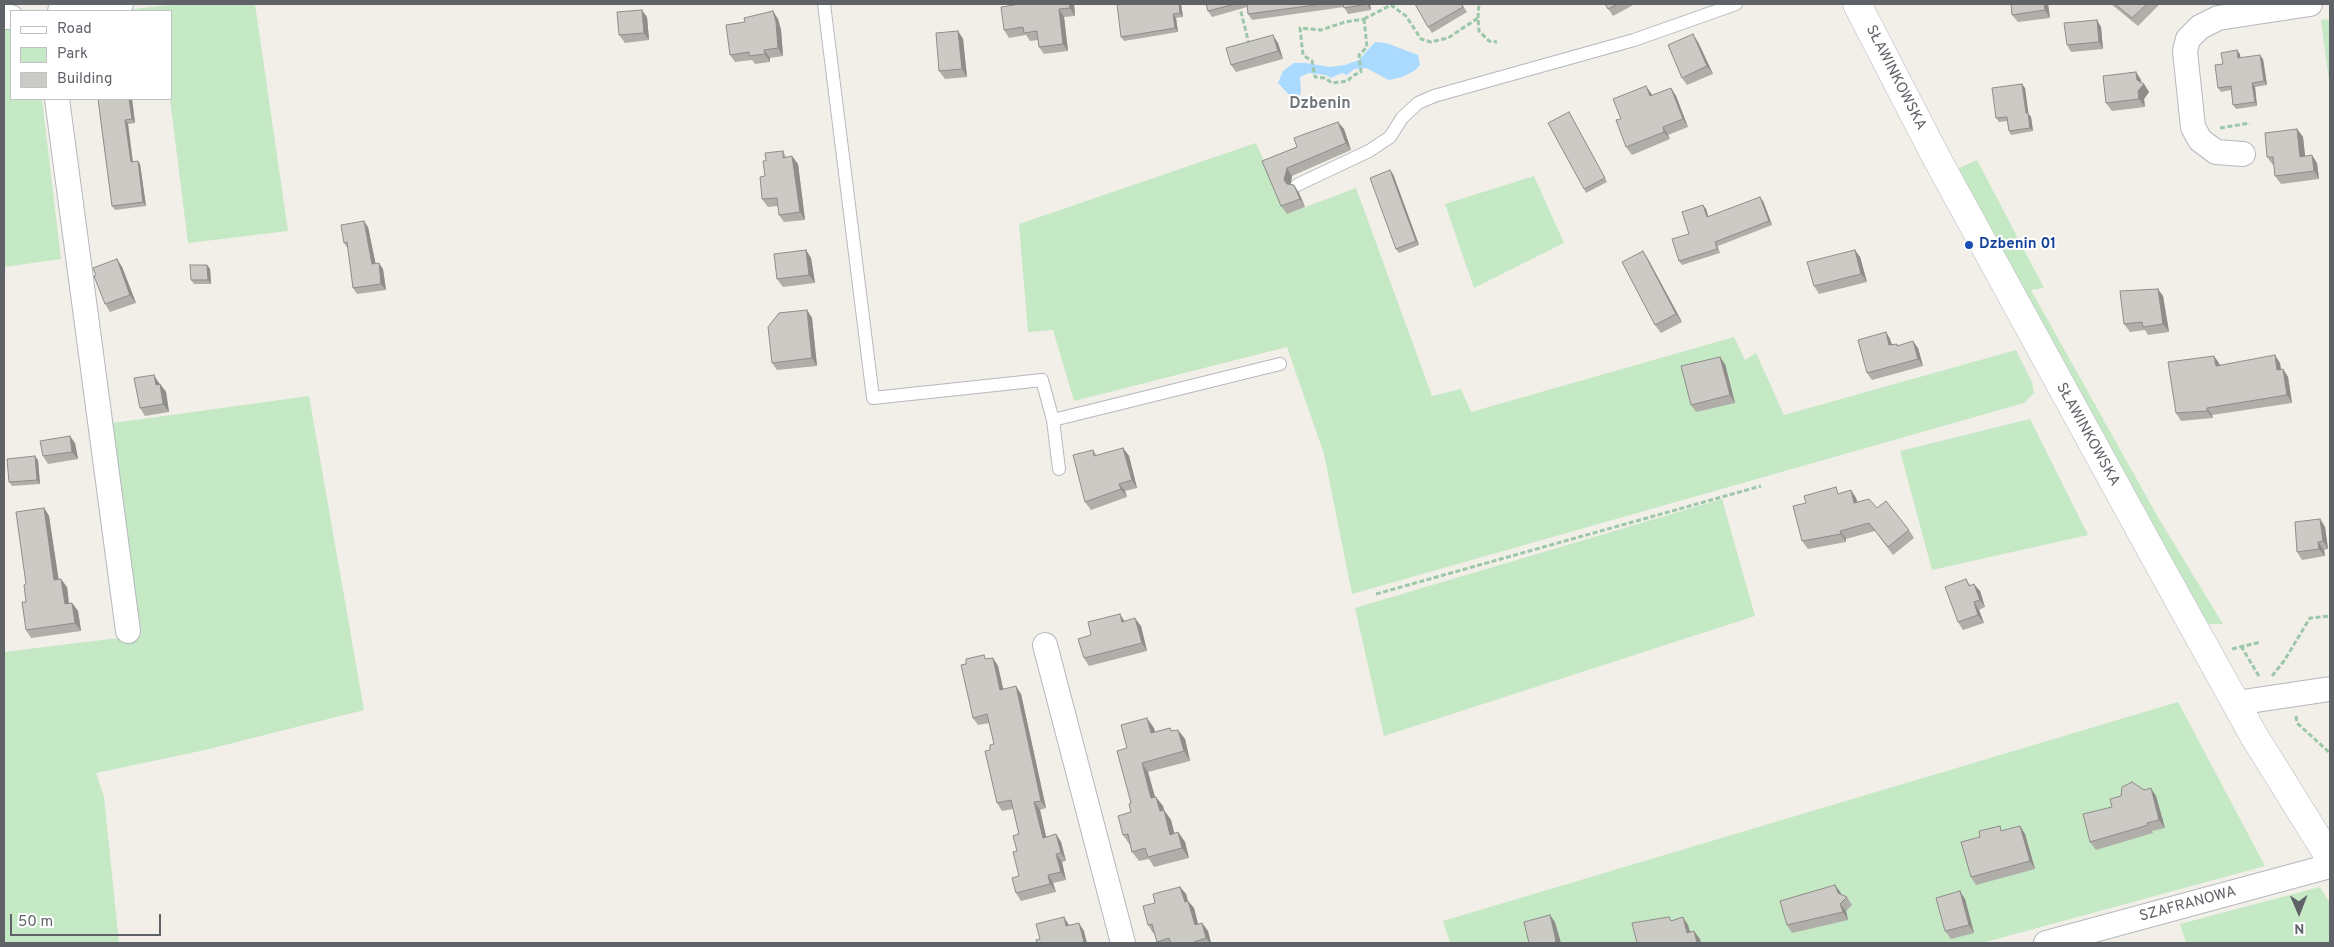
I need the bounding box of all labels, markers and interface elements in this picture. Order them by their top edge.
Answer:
legend [10,10,172,100]
text: Road [57,20,92,39]
street label: SŁAWINKOWSKA [1861,22,1929,134]
text: Park [57,45,88,64]
text: Building [57,70,112,89]
district label: Dzbenin [1289,95,1351,115]
place label: Dzbenin 01 [1979,236,2056,254]
marker: Dzbenin 01 [1963,239,1975,251]
street label: SŁAWINKOWSKA [2051,380,2123,490]
street label: SZAFRANOWA [2138,883,2238,927]
north arrow [2274,887,2324,937]
scale bar [12,904,164,936]
text: 50 m [18,913,53,932]
text: N [2294,919,2304,936]

